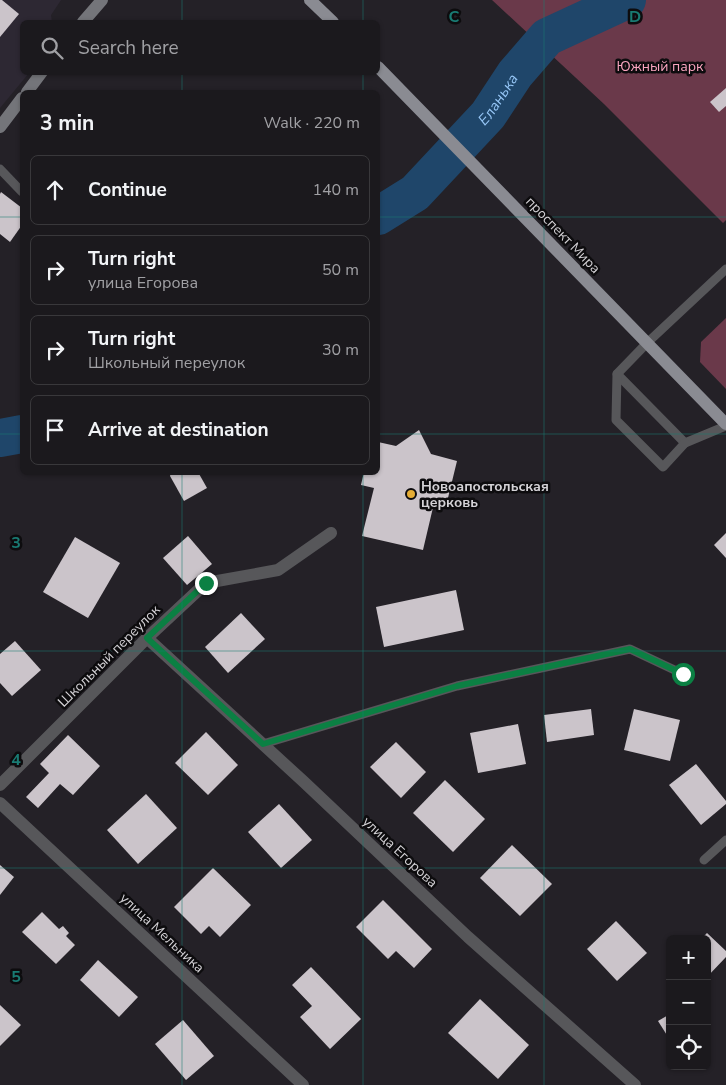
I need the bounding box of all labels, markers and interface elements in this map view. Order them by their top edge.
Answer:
text: C [449,6,460,28]
text: D [629,6,641,28]
search box [20,20,380,75]
icon: search [38,34,66,62]
text: Search here [78,35,179,61]
park label: Южный парк [617,57,704,76]
water label: Еланька [473,70,523,130]
text: 3 min [40,109,94,137]
text: Walk · 220 m [264,112,360,134]
icon: ahead [41,176,69,204]
text: Continue [88,177,167,203]
text: 140 m [312,179,359,201]
street label: проспект Мира [521,192,605,278]
text: Turn right [88,246,175,272]
icon: right [41,256,69,284]
text: 50 m [322,259,359,281]
text: улица Егорова [88,272,198,294]
text: Turn right [88,326,175,352]
icon: right [41,336,69,364]
text: 30 m [322,339,359,361]
text: Школьный переулок [88,352,245,374]
icon: arrive [41,416,69,444]
text: Arrive at destination [88,417,269,443]
place label: Новоапостольская церковь [421,477,549,512]
marker: Новоапостольская церковь [405,488,417,500]
text: 3 [11,532,21,554]
route end [195,572,218,595]
street label: Школьный переулок [54,600,165,711]
route start [672,663,695,686]
text: 4 [11,749,21,771]
street label: улица Егорова [358,812,442,892]
street label: улица Мельника [116,889,208,977]
map controls [666,935,711,1070]
button: + [666,935,711,980]
text: 5 [11,966,21,988]
button: − [666,980,711,1025]
button: locate [666,1025,711,1070]

